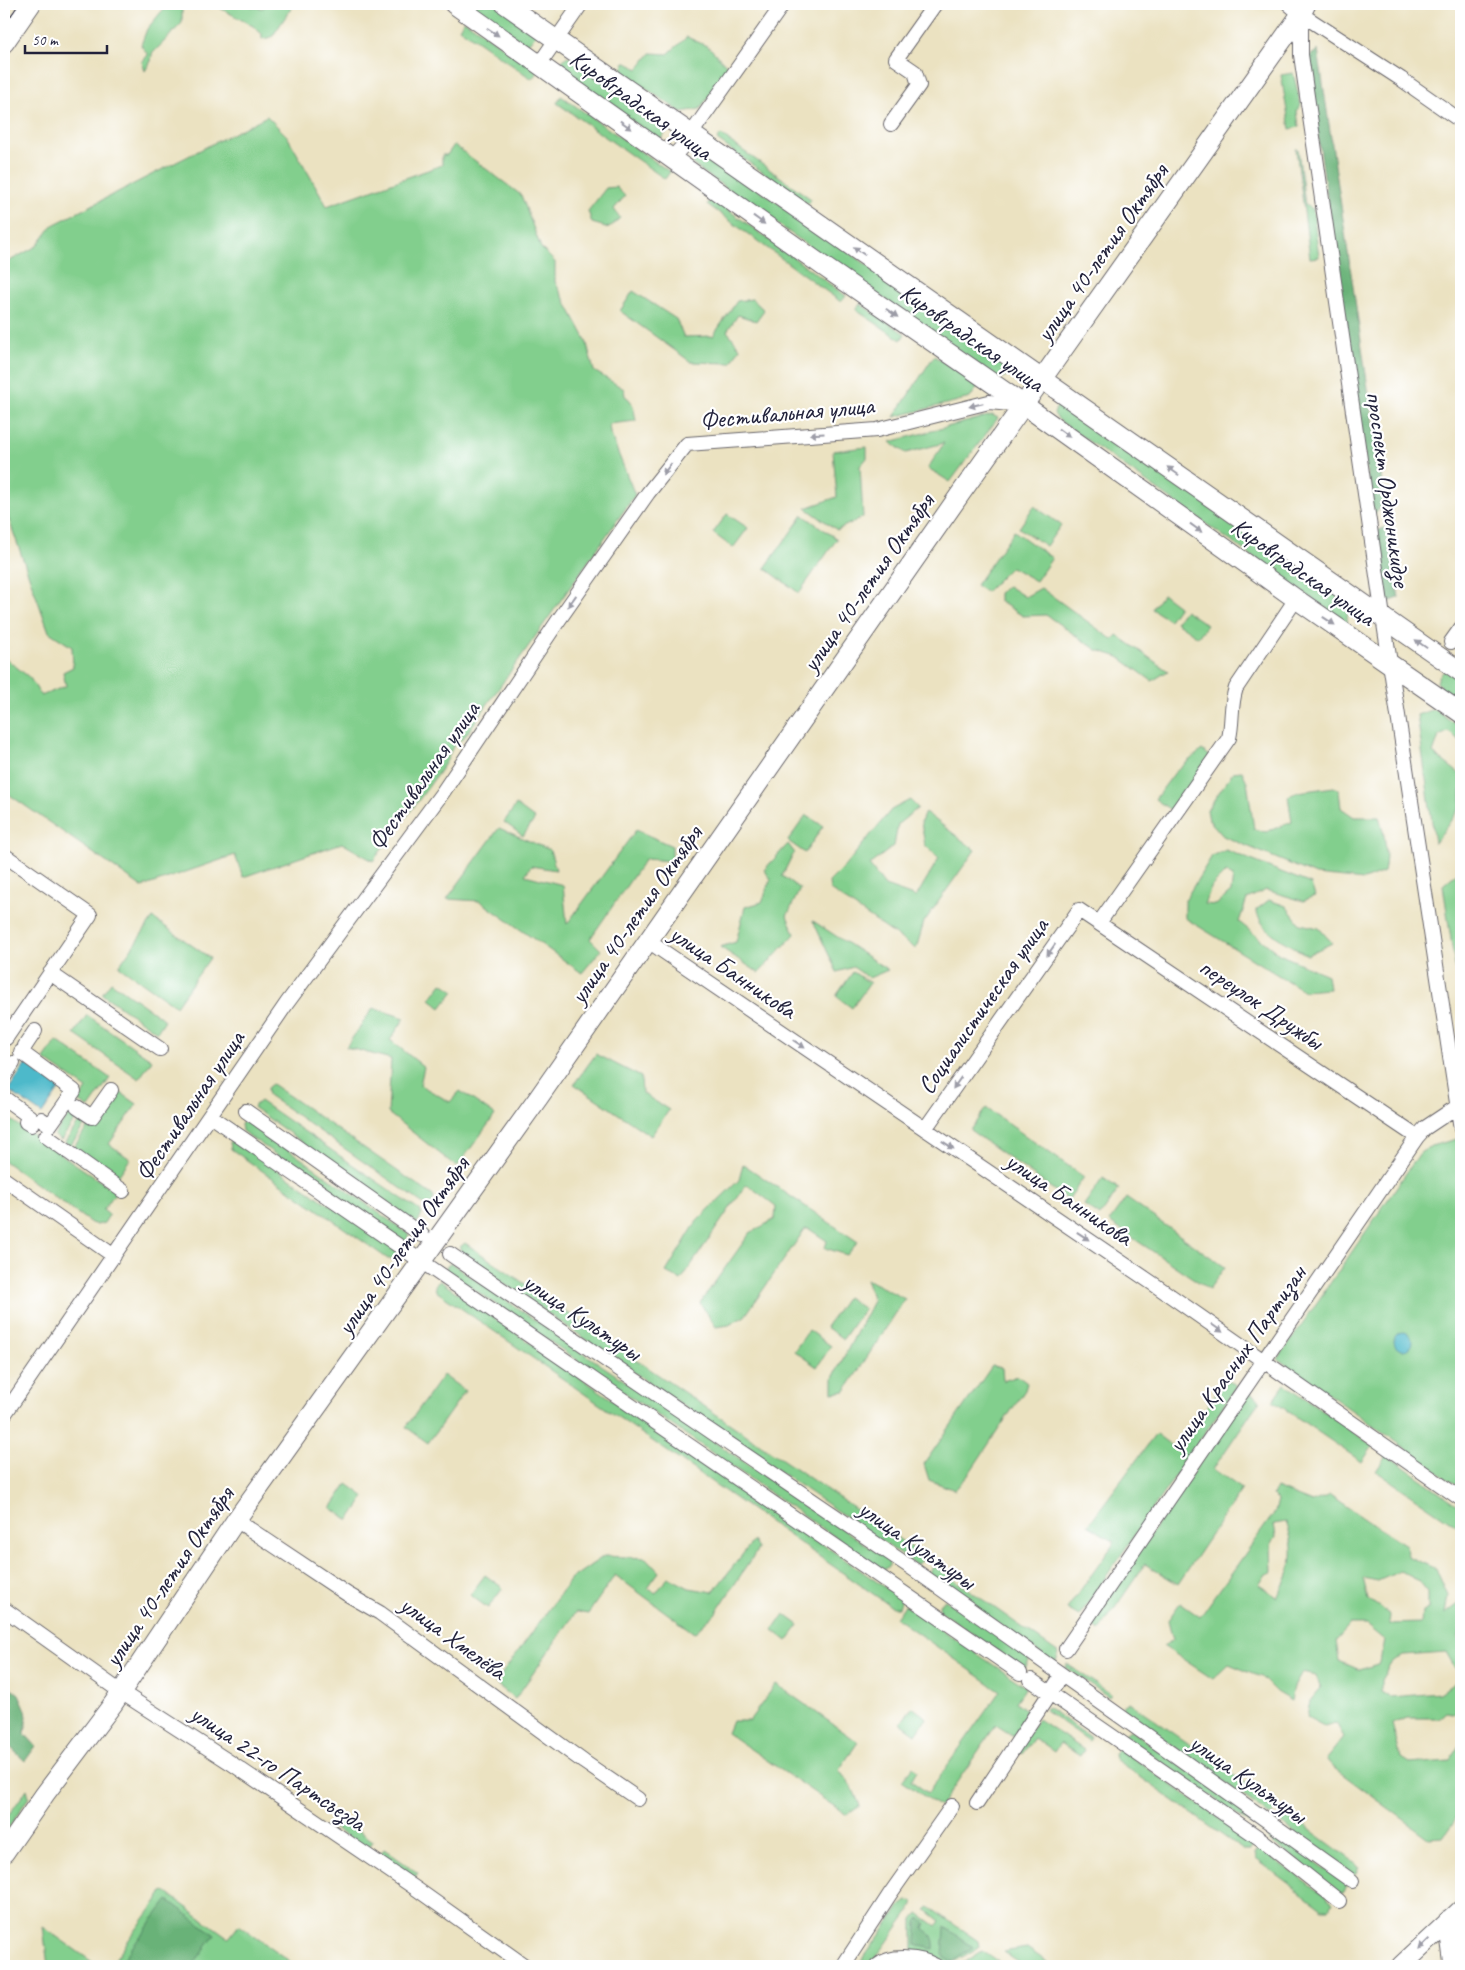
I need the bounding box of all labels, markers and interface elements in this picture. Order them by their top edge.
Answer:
scale bar [25,22,108,54]
one-way arrow [487,27,500,37]
text: 50 m [32,31,59,50]
street label: Кировградская улица [563,43,720,169]
one-way arrow [619,120,633,130]
street label: улица 40-летия Октября [1027,156,1177,350]
one-way arrow [752,215,765,225]
one-way arrow [853,246,866,256]
street label: Кировградская улица [894,277,1052,401]
one-way arrow [885,308,898,318]
street label: Фестивальная улица [699,389,877,437]
street label: проспект Орджоникидзе [1357,389,1418,591]
one-way arrow [969,401,984,409]
one-way arrow [1057,428,1071,438]
one-way arrow [809,431,825,439]
one-way arrow [662,462,672,476]
one-way arrow [1166,466,1180,476]
street label: улица 40-летия Октября [793,486,943,680]
street label: Кировградская улица [1225,511,1383,635]
one-way arrow [1190,523,1203,533]
one-way arrow [567,595,577,608]
one-way arrow [1322,616,1336,626]
one-way arrow [1414,639,1428,649]
street label: Фестивальная улица [361,694,488,857]
street label: улица 40-летия Октября [561,818,711,1012]
street label: Социалистическая улица [910,910,1057,1100]
street label: улица Банникова [662,917,804,1027]
one-way arrow [1046,943,1056,957]
street label: переулок Дружбы [1193,951,1331,1058]
street label: Фестивальная улица [128,1023,253,1187]
one-way arrow [793,1039,806,1049]
one-way arrow [952,1076,962,1090]
one-way arrow [942,1140,955,1149]
street label: улица Банникова [998,1144,1140,1254]
street label: улица 40-летия Октября [328,1149,478,1343]
one-way arrow [1076,1231,1090,1241]
street label: улица Красных Партизан [1159,1258,1316,1461]
street label: улица Культуры [515,1265,649,1369]
one-way arrow [1210,1323,1224,1333]
street label: улица 40-летия Октября [96,1479,242,1675]
street label: улица Культуры [850,1492,983,1598]
street label: улица Хмелёва [392,1588,514,1688]
street label: улица 22-го Партсъезда [182,1696,373,1840]
street label: улица Культуры [1181,1726,1314,1832]
one-way arrow [1419,1938,1431,1950]

